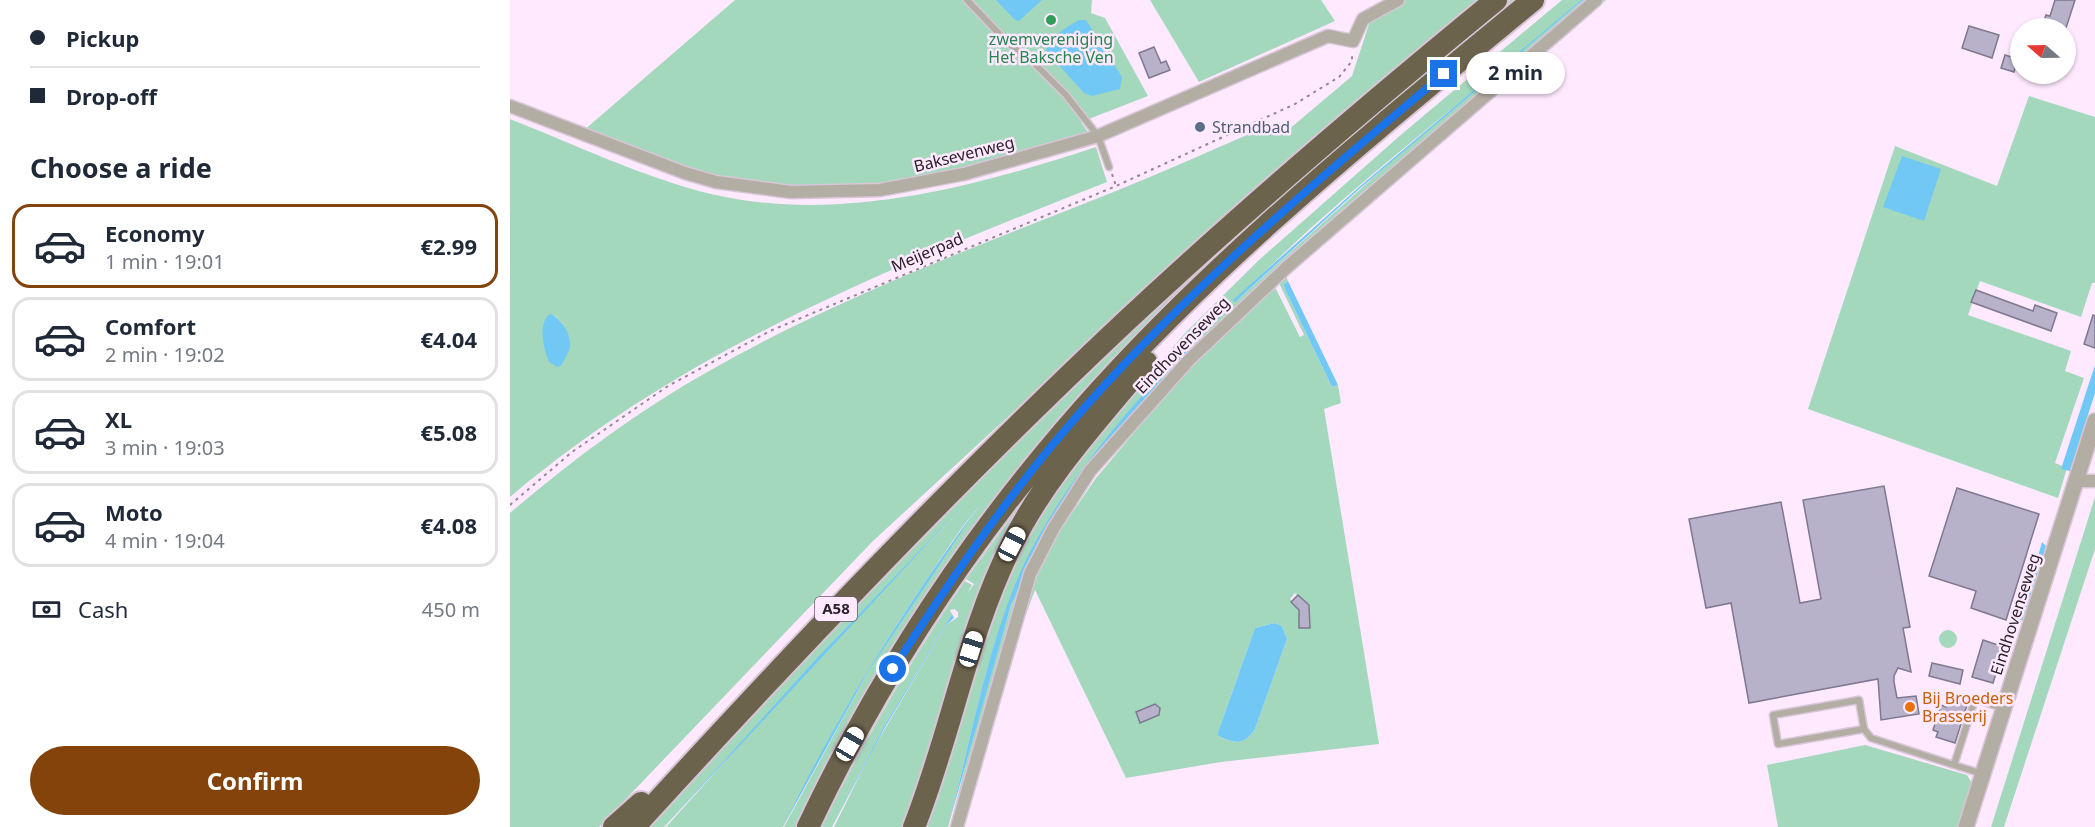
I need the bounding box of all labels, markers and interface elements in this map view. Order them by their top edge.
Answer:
marker: zwemvereniging Het Baksche Ven [1044,13,1058,27]
north arrow [2010,18,2076,84]
map controls [2010,18,2076,84]
text: Pickup [66,23,139,53]
place label: zwemvereniging Het Baksche Ven [988,28,1114,68]
callout: 2 min [1465,53,1564,95]
text: 2 min [1488,59,1543,86]
route end [1430,60,1457,87]
text: Drop-off [66,81,157,111]
place label: Strandbad [1212,116,1290,138]
marker: Strandbad [1193,120,1207,134]
street label: Baksevenweg [911,131,1017,177]
text: Choose a ride [30,149,212,186]
text: Economy [105,218,204,248]
icon: car [33,219,87,273]
street label: Meijerpad [888,227,966,277]
text: €2.99 [420,231,477,261]
text: 1 min · 19:01 [105,248,225,275]
street label: Eindhovenseweg [1130,292,1234,398]
text: Comfort [105,311,196,341]
icon: car [33,312,87,366]
text: €4.04 [420,324,477,354]
text: 2 min · 19:02 [105,341,225,368]
text: XL [105,404,132,434]
icon: car [33,405,87,459]
text: €5.08 [420,417,477,447]
text: 3 min · 19:03 [105,434,225,461]
text: Moto [105,497,163,527]
icon: car [33,498,87,552]
text: €4.08 [420,510,477,540]
car [996,524,1028,564]
text: 4 min · 19:04 [105,527,225,554]
street label: Eindhovenseweg [1985,550,2045,678]
icon: cash [30,593,63,626]
text: Cash [78,594,128,624]
text: 450 m [422,596,480,623]
road number: A58 [815,597,857,621]
car [957,629,985,669]
route start [879,655,906,682]
place label: Bij Broeders Brasserij [1922,687,2013,727]
marker: Bij Broeders Brasserij [1903,700,1917,714]
car [833,724,867,764]
button: Confirm [30,746,480,815]

